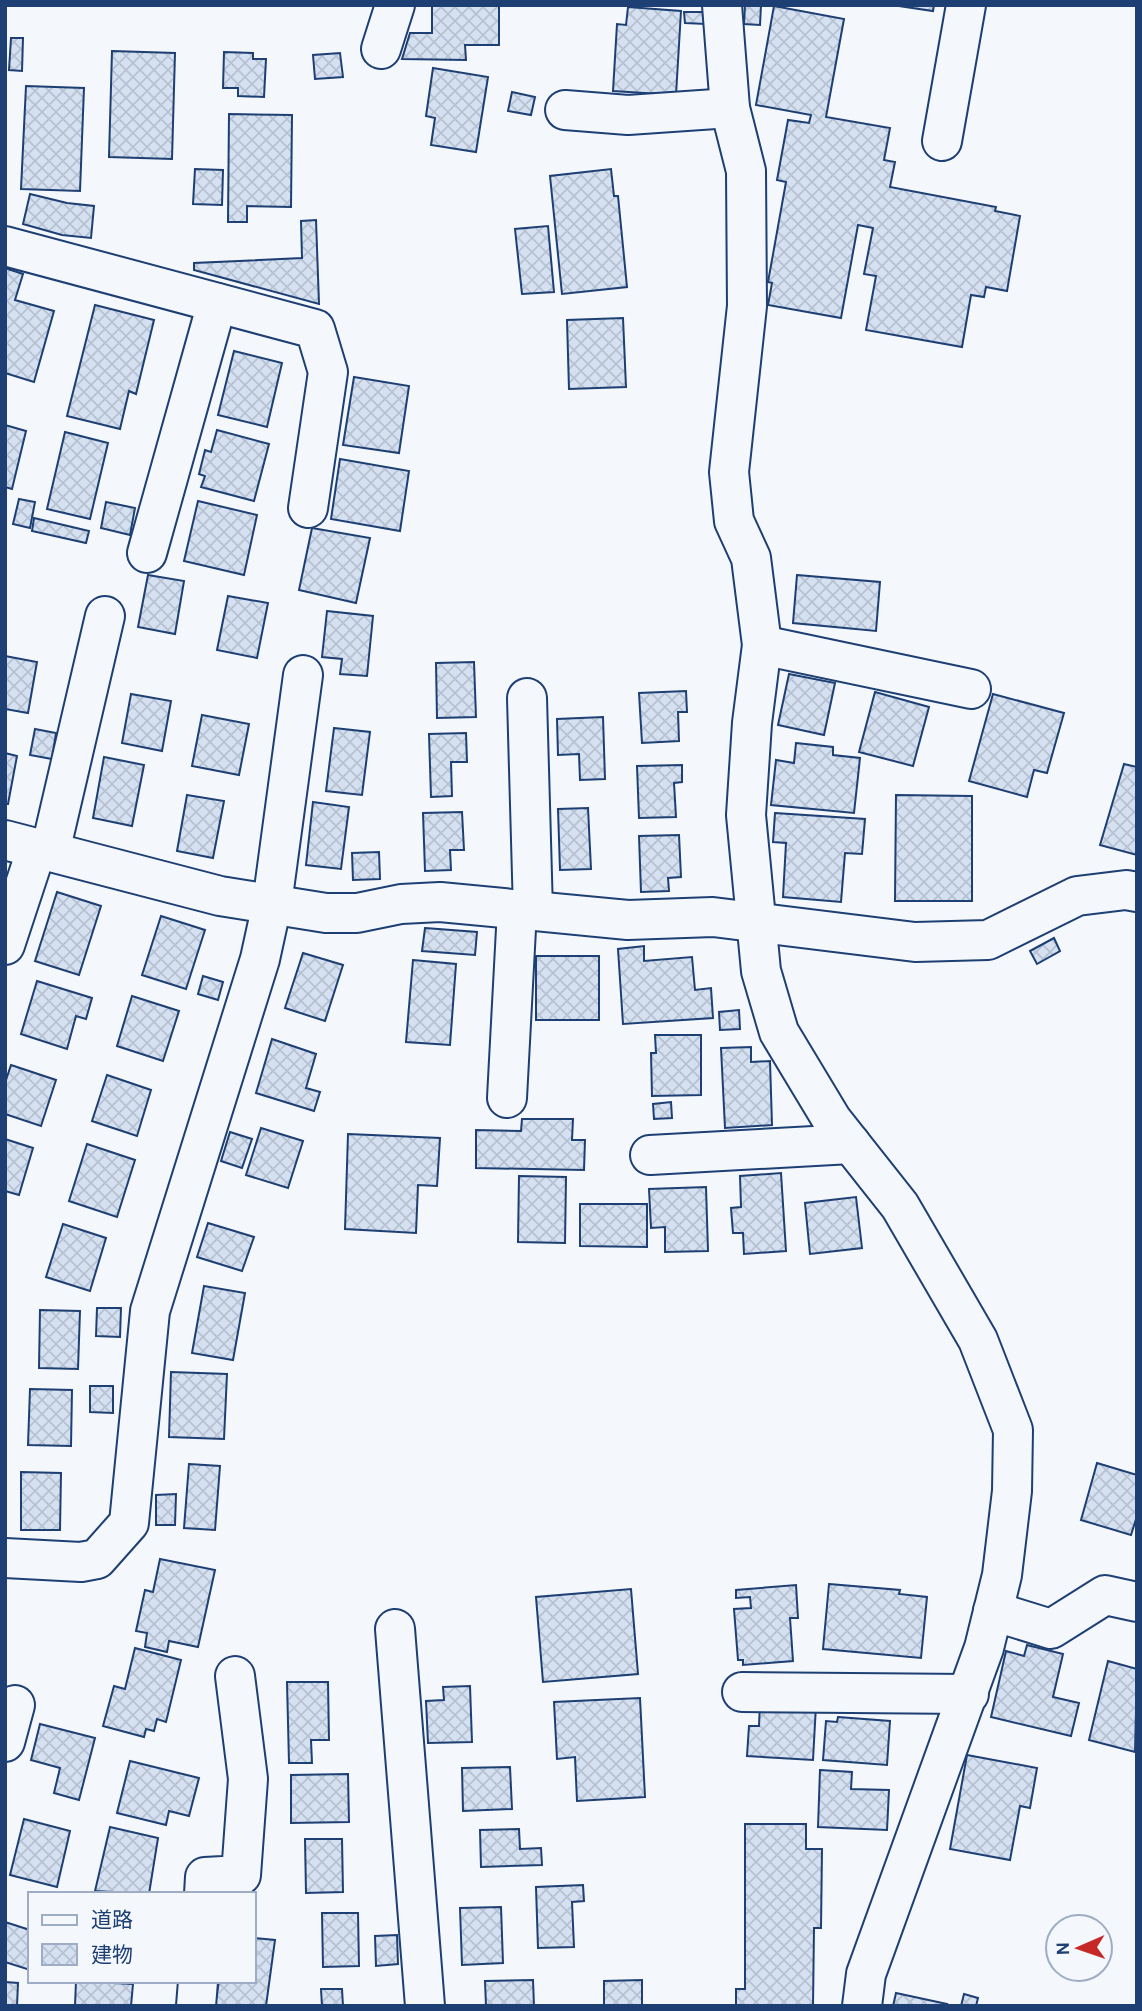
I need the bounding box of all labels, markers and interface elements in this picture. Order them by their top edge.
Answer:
legend [28,1892,256,1983]
text: 道路 [91,1908,133,1932]
north arrow [1044,1913,1114,1983]
text: N [1052,1941,1074,1956]
text: 建物 [91,1943,133,1967]

